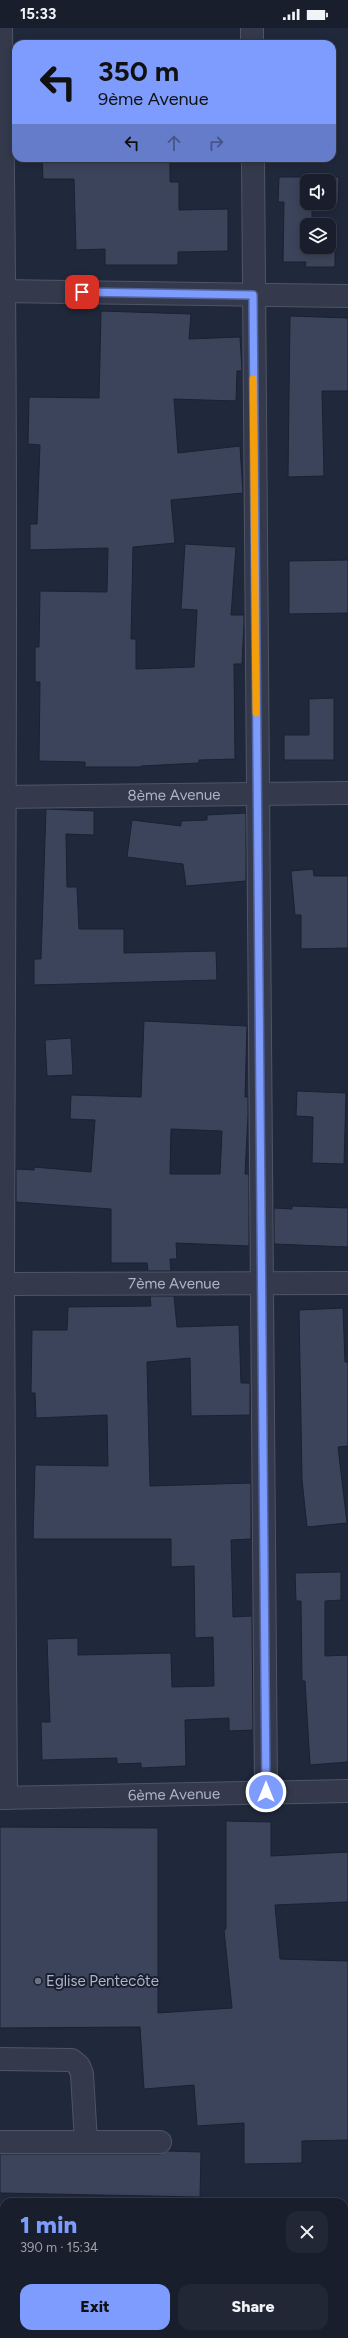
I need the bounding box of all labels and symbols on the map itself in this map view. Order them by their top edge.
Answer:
pin [65,275,99,309]
street label: 8ème Avenue [127,785,221,805]
street label: 7ème Avenue [128,1274,220,1293]
position arrow [245,1771,287,1813]
street label: 6ème Avenue [128,1785,220,1804]
place label: Eglise Pentecôte [46,1972,159,1990]
marker: Eglise Pentecôte [33,1976,43,1986]

